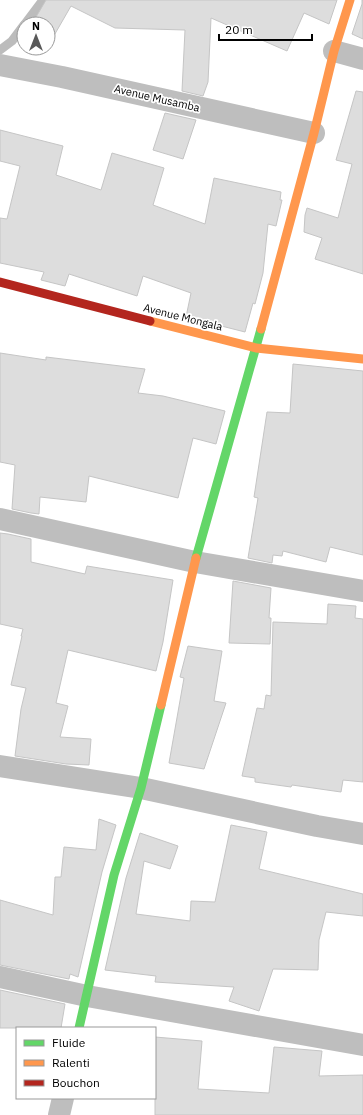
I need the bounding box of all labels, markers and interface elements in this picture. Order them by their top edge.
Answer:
north arrow [16,16,56,56]
scale bar [219,16,312,42]
text: N [32,19,40,33]
text: 20 m [225,22,253,37]
street label: Avenue Musamba [113,81,201,115]
street label: Avenue Mongala [142,300,224,334]
legend [16,1027,156,1099]
text: Fluide [52,1035,86,1050]
text: Ralenti [52,1055,90,1070]
text: Bouchon [52,1075,100,1090]

